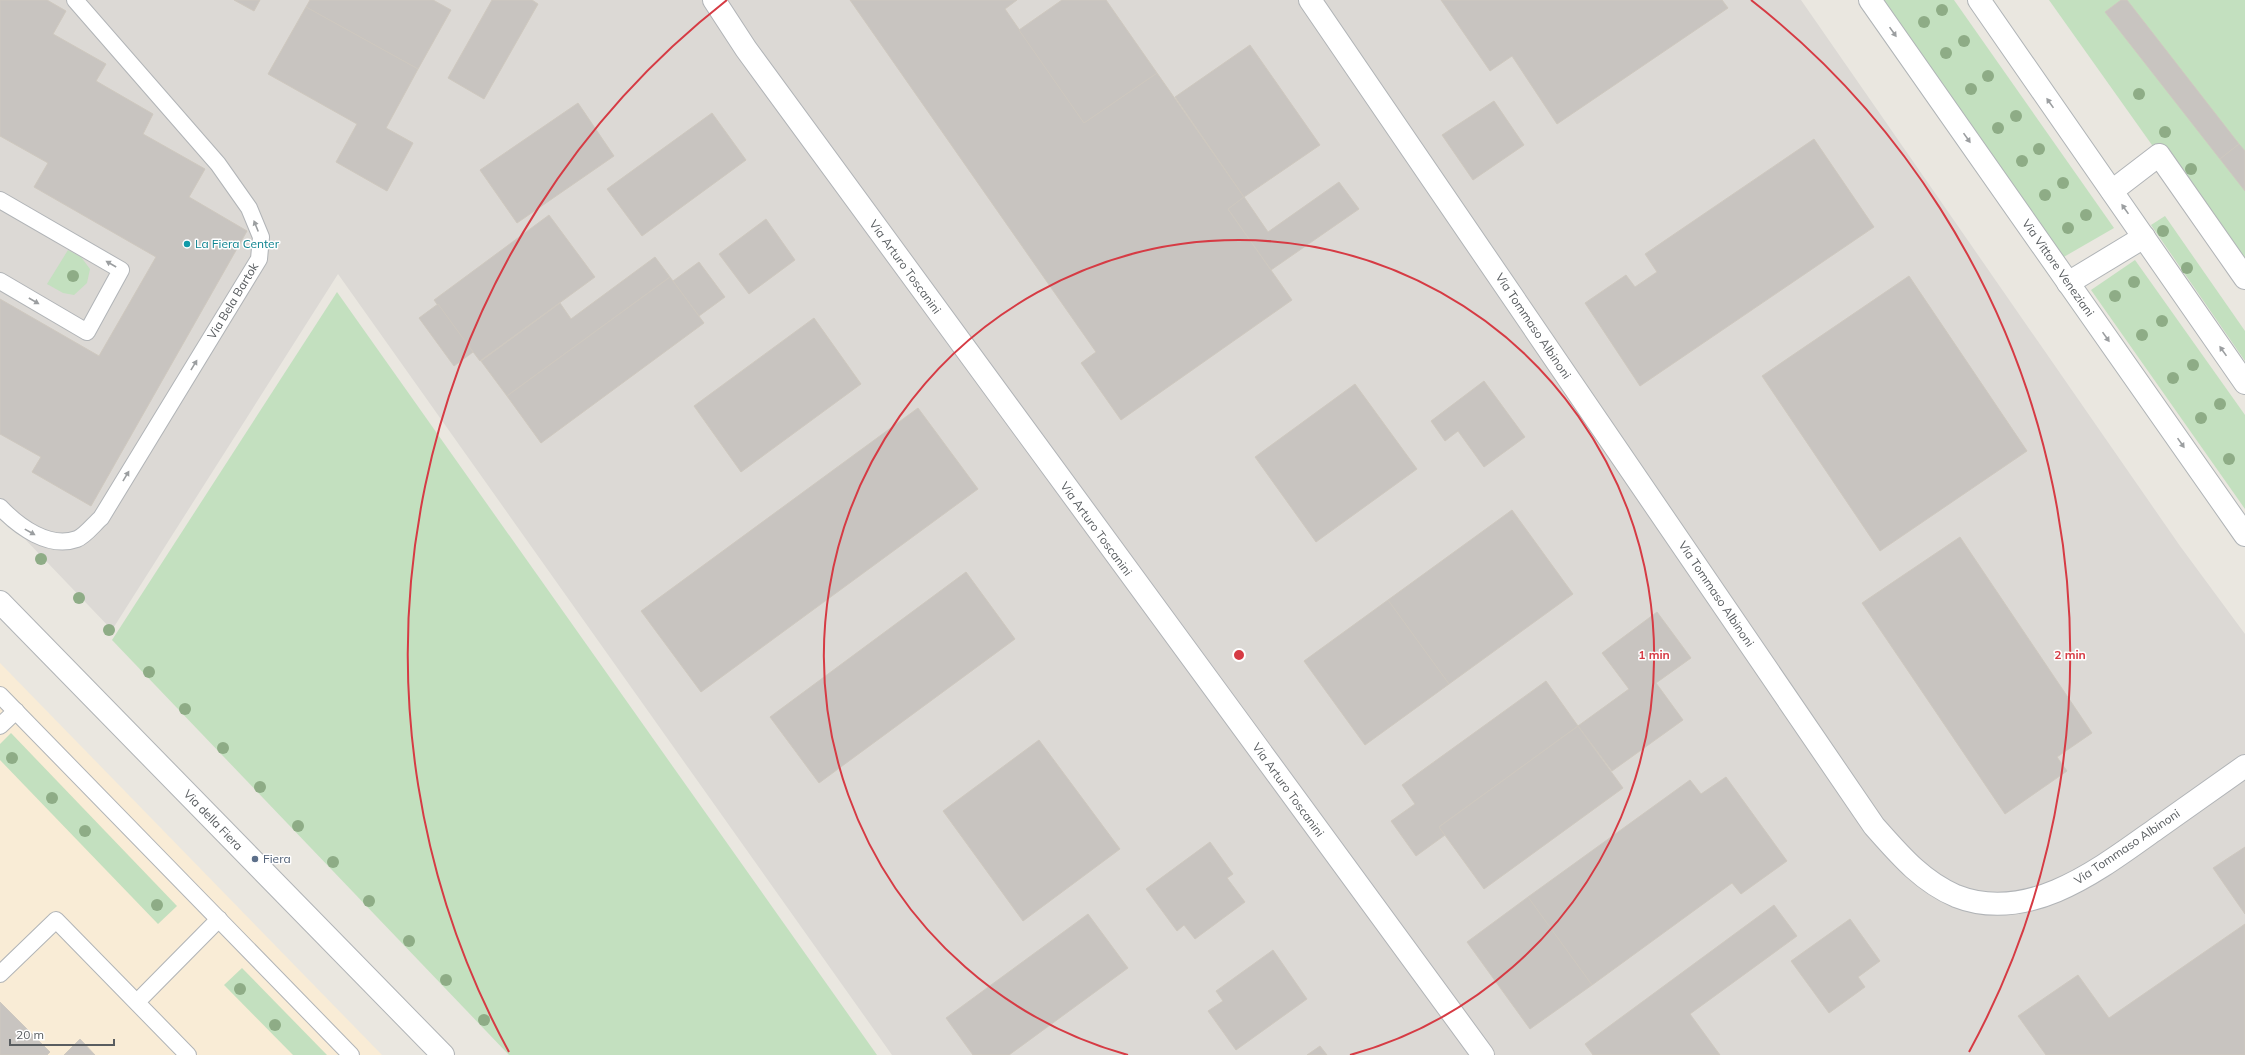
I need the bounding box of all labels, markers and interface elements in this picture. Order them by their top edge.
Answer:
one-way arrow [1889,27,1897,37]
one-way arrow [2046,97,2054,108]
one-way arrow [1963,133,1971,144]
one-way arrow [2121,204,2129,214]
street label: Via Vittore Veneziani [2019,216,2098,320]
street label: Via Arturo Toscanini [866,217,945,317]
one-way arrow [253,221,259,232]
place label: La Fiera Center [195,236,280,251]
marker: La Fiera Center [182,239,192,249]
street label: Via Bela Bartok [204,259,262,342]
one-way arrow [105,261,117,268]
street label: Via Tommaso Albinoni [1492,270,1575,382]
one-way arrow [28,297,40,304]
one-way arrow [2102,331,2110,342]
one-way arrow [2219,345,2227,356]
one-way arrow [190,360,198,370]
one-way arrow [2176,438,2184,448]
one-way arrow [123,470,130,482]
street label: Via Arturo Toscanini [1057,479,1136,579]
one-way arrow [24,528,36,535]
street label: Via Tommaso Albinoni [1675,538,1758,650]
text: 1 min [1638,647,1670,662]
text: 2 min [2054,647,2086,662]
centre of rings [1232,648,1246,662]
street label: Via Arturo Toscanini [1249,740,1328,840]
street label: Via della Fiera [181,786,246,853]
street label: Via Tommaso Albinoni [2071,805,2183,888]
place label: Fiera [263,851,291,866]
marker: Fiera [250,854,260,864]
scale bar [10,1021,114,1047]
text: 20 m [16,1027,44,1042]

